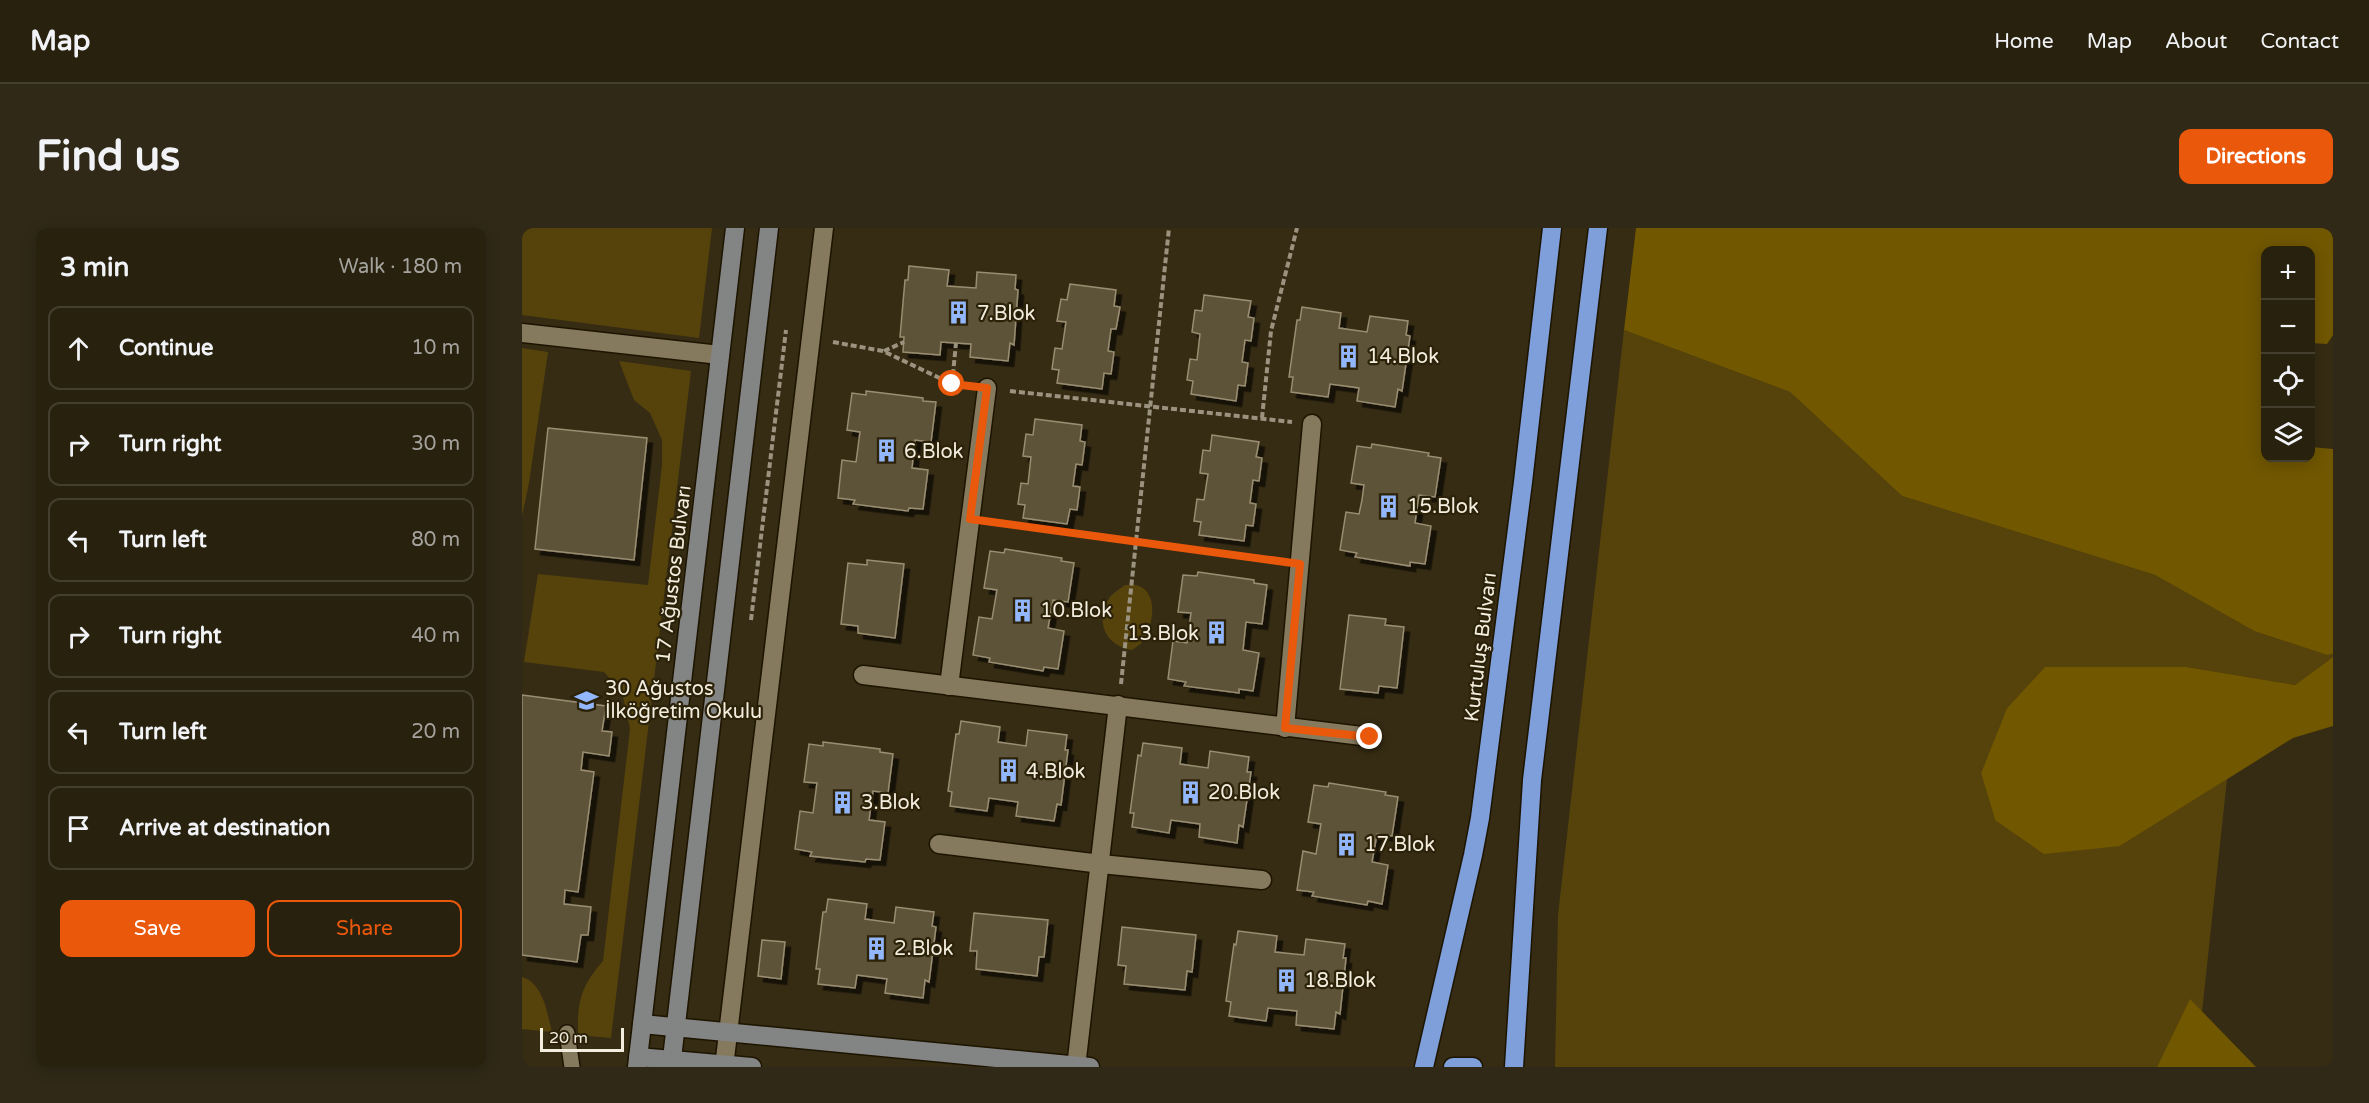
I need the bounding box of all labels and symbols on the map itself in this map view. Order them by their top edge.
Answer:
building icon: 7.Blok [946,300,972,326]
place label: 7.Blok [977,302,1036,326]
building icon: 14.Blok [1336,343,1362,369]
place label: 14.Blok [1367,345,1439,369]
route start [938,370,964,396]
building icon: 6.Blok [873,438,899,464]
place label: 6.Blok [904,440,964,464]
street label: 17 Ağustos Bulvarı [651,484,697,664]
building icon: 15.Blok [1376,493,1402,519]
place label: 15.Blok [1407,495,1479,519]
street label: Kurtuluş Bulvarı [1460,571,1502,723]
building icon: 10.Blok [1009,597,1035,623]
place label: 10.Blok [1040,599,1112,623]
building icon: 13.Blok [1204,620,1230,646]
place label: 13.Blok [1127,622,1199,646]
place label: 30 Ağustos İlköğretim Okulu [605,677,762,724]
school or university icon: 30 Ağustos İlköğretim Okulu [574,687,600,713]
route end [1356,723,1382,749]
building icon: 4.Blok [995,758,1021,784]
place label: 4.Blok [1026,760,1086,784]
building icon: 20.Blok [1177,779,1203,805]
place label: 20.Blok [1208,781,1280,805]
building icon: 3.Blok [830,789,856,815]
place label: 3.Blok [861,791,921,815]
building icon: 17.Blok [1333,831,1359,857]
place label: 17.Blok [1364,833,1435,857]
building icon: 2.Blok [863,935,889,961]
place label: 2.Blok [894,937,954,961]
building icon: 18.Blok [1273,967,1299,993]
place label: 18.Blok [1304,969,1376,993]
scale bar [540,1025,624,1052]

